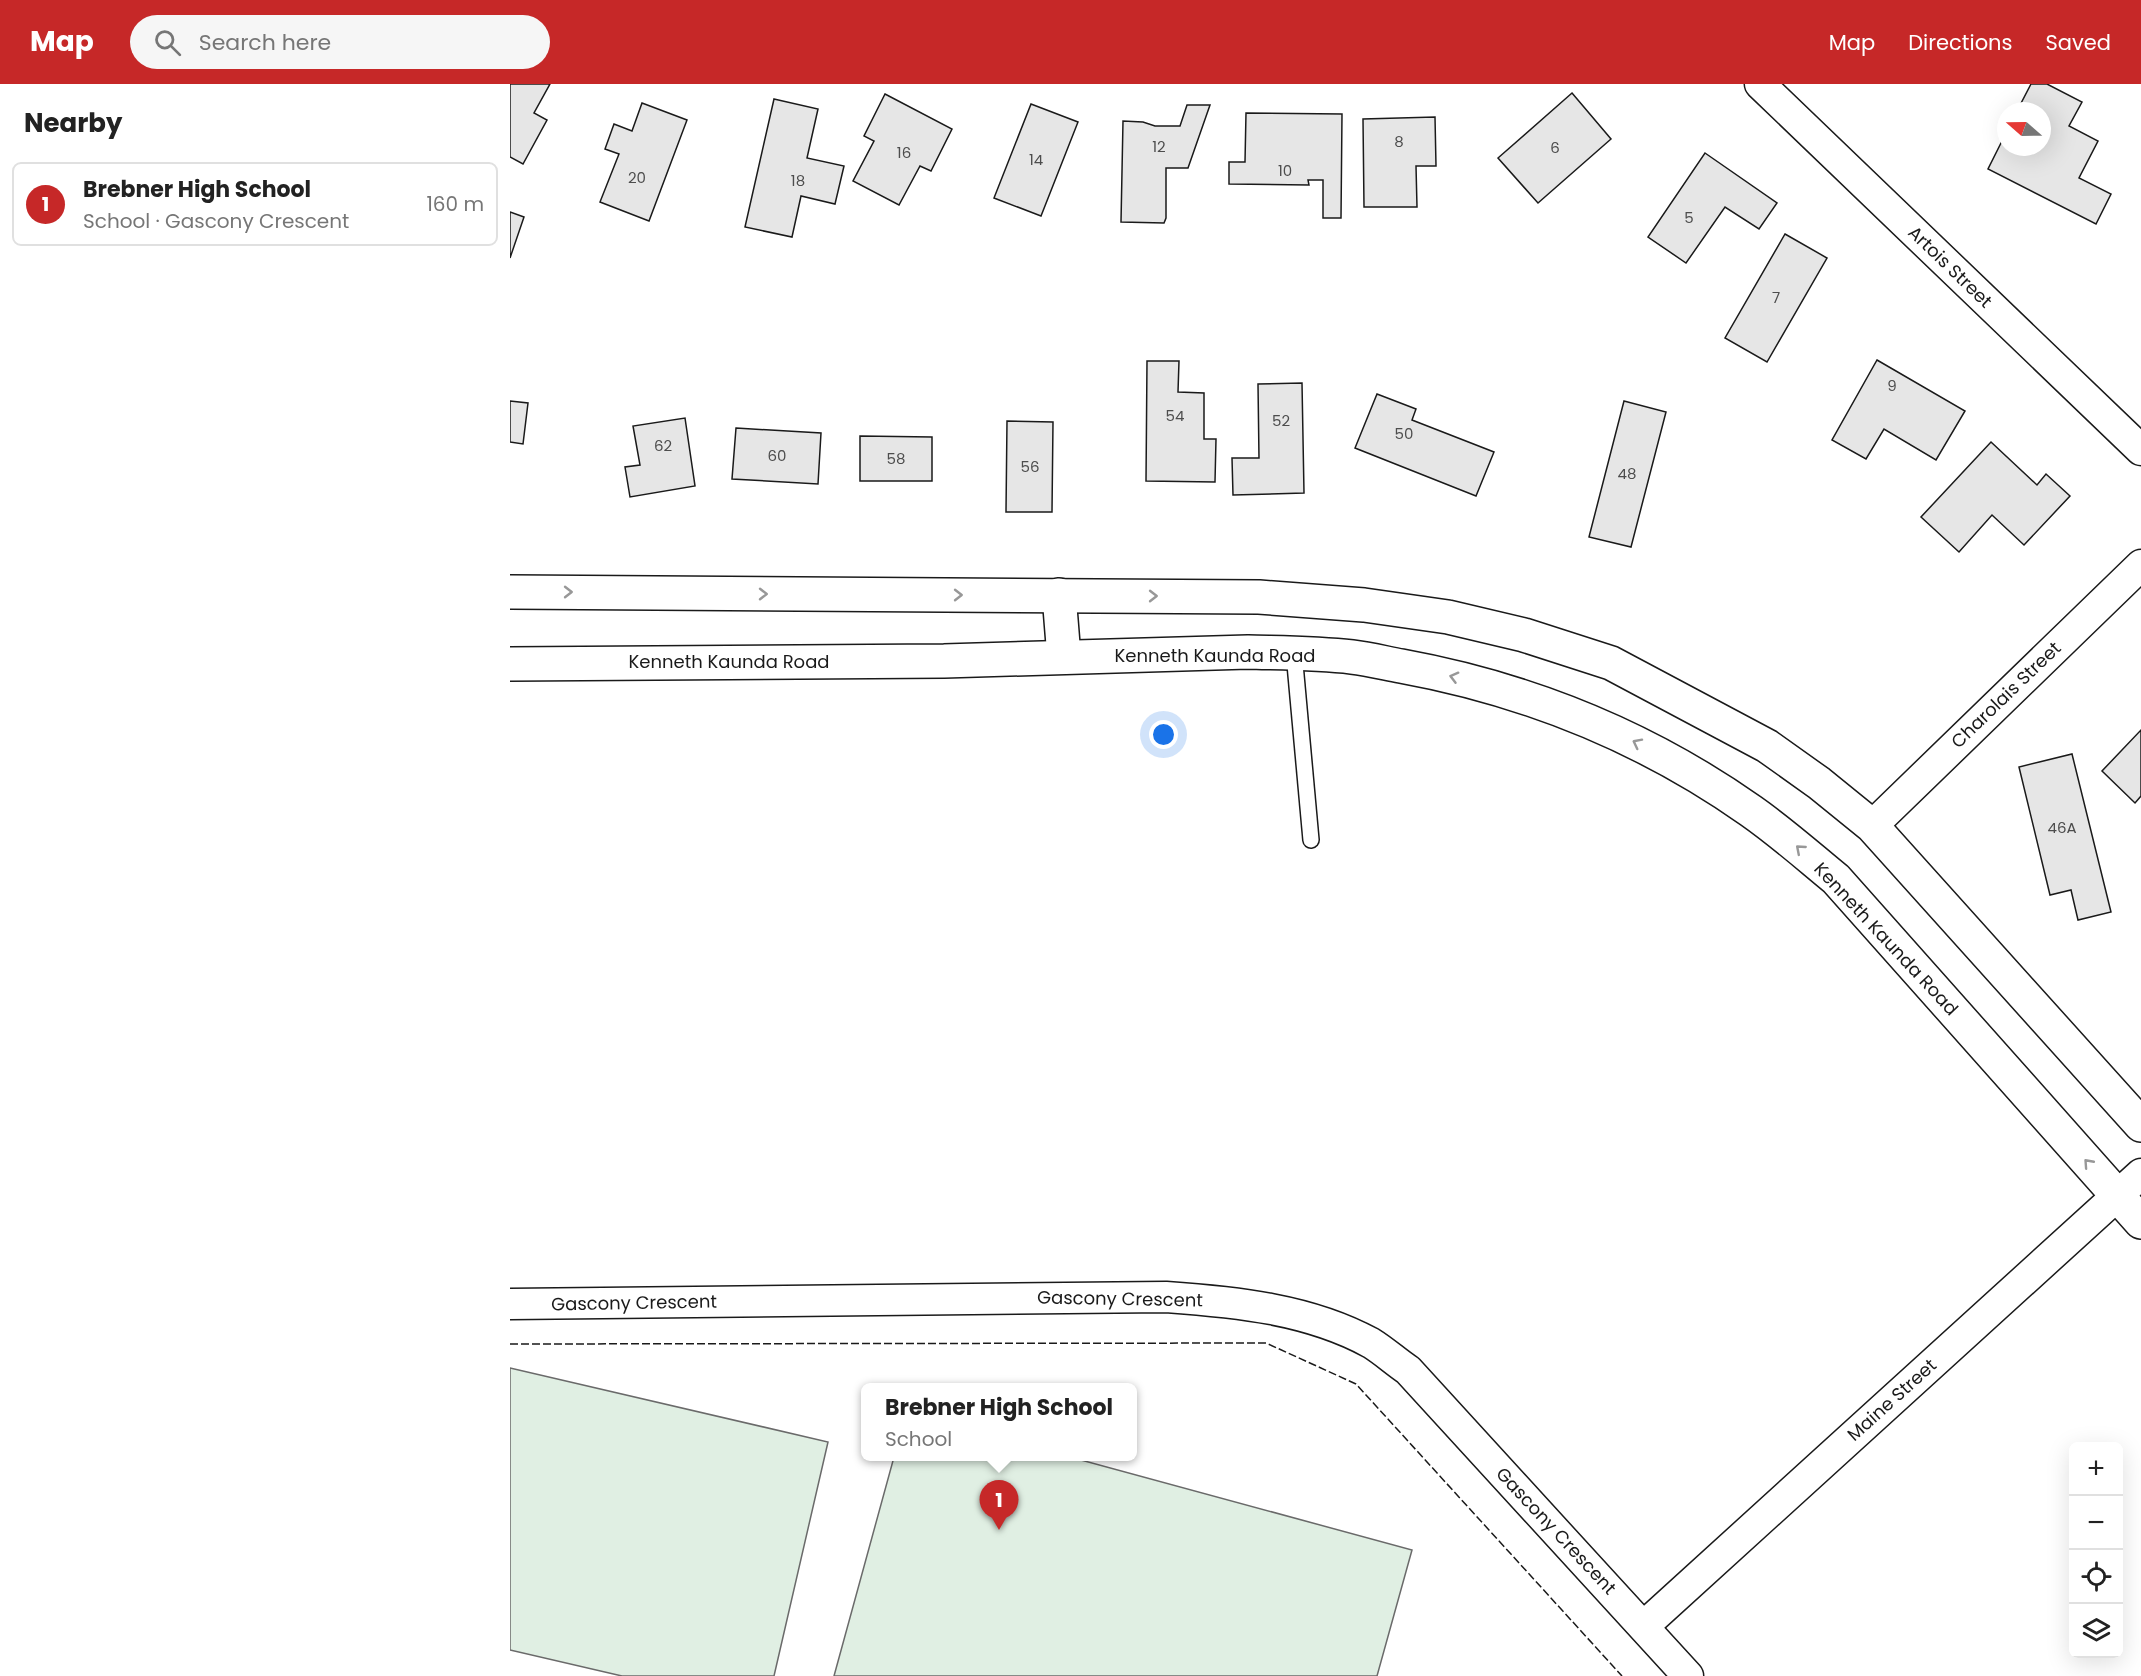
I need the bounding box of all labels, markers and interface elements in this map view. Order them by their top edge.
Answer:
search box [130,15,550,69]
text: Map [30,22,94,61]
icon: search [151,26,184,59]
text: Search here [199,27,331,58]
text: Map [1829,28,1875,57]
text: Directions [1908,28,2012,57]
text: Saved [2045,28,2111,57]
north arrow [1997,102,2051,156]
text: Nearby [24,105,122,141]
house number: 8 [1394,131,1404,152]
house number: 12 [1152,136,1166,157]
house number: 6 [1550,137,1560,158]
house number: 16 [897,142,911,163]
house number: 14 [1029,149,1043,170]
house number: 10 [1278,160,1292,181]
house number: 20 [628,167,646,188]
house number: 18 [791,170,805,191]
text: Brebner High School [83,174,311,205]
text: 1 [42,190,49,218]
text: 160 m [426,190,484,218]
text: School · Gascony Crescent [83,207,349,235]
house number: 5 [1684,207,1694,228]
street label: Artois Street [1903,220,1998,313]
house number: 7 [1772,287,1780,308]
house number: 9 [1887,375,1897,396]
house number: 54 [1166,405,1184,426]
house number: 52 [1272,410,1290,431]
house number: 50 [1395,423,1413,444]
house number: 62 [654,435,672,456]
house number: 60 [768,445,786,466]
house number: 58 [887,448,905,469]
house number: 56 [1021,456,1039,477]
house number: 48 [1618,463,1636,484]
one-way arrow [564,586,573,598]
one-way arrow [759,587,768,600]
one-way arrow [954,589,963,601]
one-way arrow [1149,590,1158,602]
street label: Charolais Street [1945,636,2066,754]
street label: Kenneth Kaunda Road [1115,643,1315,668]
street label: Kenneth Kaunda Road [629,649,829,674]
one-way arrow [1449,672,1460,684]
your location [1149,720,1178,749]
one-way arrow [1633,739,1643,750]
house number: 46A [2047,817,2077,838]
one-way arrow [1796,845,1807,856]
street label: Kenneth Kaunda Road [1809,857,1964,1021]
one-way arrow [2084,1159,2095,1169]
street label: Gascony Crescent [1037,1285,1203,1312]
street label: Gascony Crescent [551,1289,717,1316]
street label: Maine Street [1842,1353,1942,1446]
popup [861,1383,1137,1461]
text: Brebner High School [885,1392,1113,1423]
text: School [885,1425,952,1453]
map controls [2069,1442,2123,1658]
button: + [2069,1442,2123,1496]
street label: Gascony Crescent [1491,1462,1622,1600]
pin: 1 [980,1480,1018,1530]
button: − [2069,1496,2123,1550]
button: locate [2069,1550,2123,1604]
button: layers [2069,1604,2123,1658]

